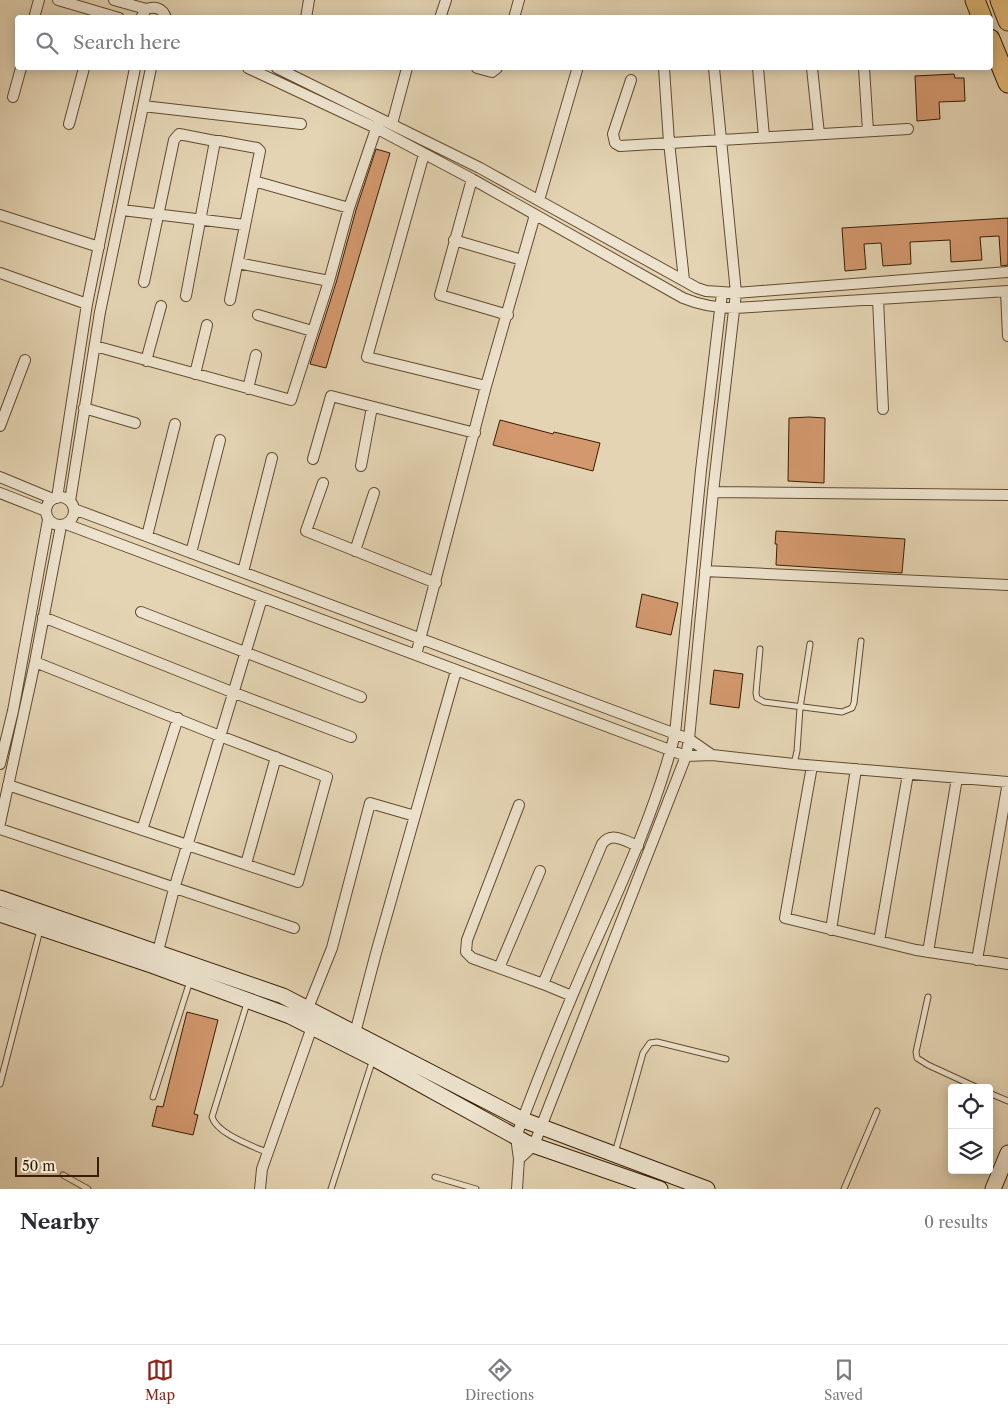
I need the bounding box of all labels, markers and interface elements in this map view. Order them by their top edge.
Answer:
search box [15,15,993,70]
icon: search [33,29,61,57]
text: Search here [73,31,181,54]
map controls [948,1084,993,1174]
button: locate [948,1084,993,1129]
button: layers [948,1129,993,1174]
scale bar [15,1154,99,1177]
text: 50 m [22,1157,55,1175]
text: Nearby [20,1209,99,1234]
text: 0 results [924,1212,988,1232]
tab: Map [145,1356,175,1404]
tab: Directions [465,1356,534,1404]
tab: Saved [824,1356,863,1404]

